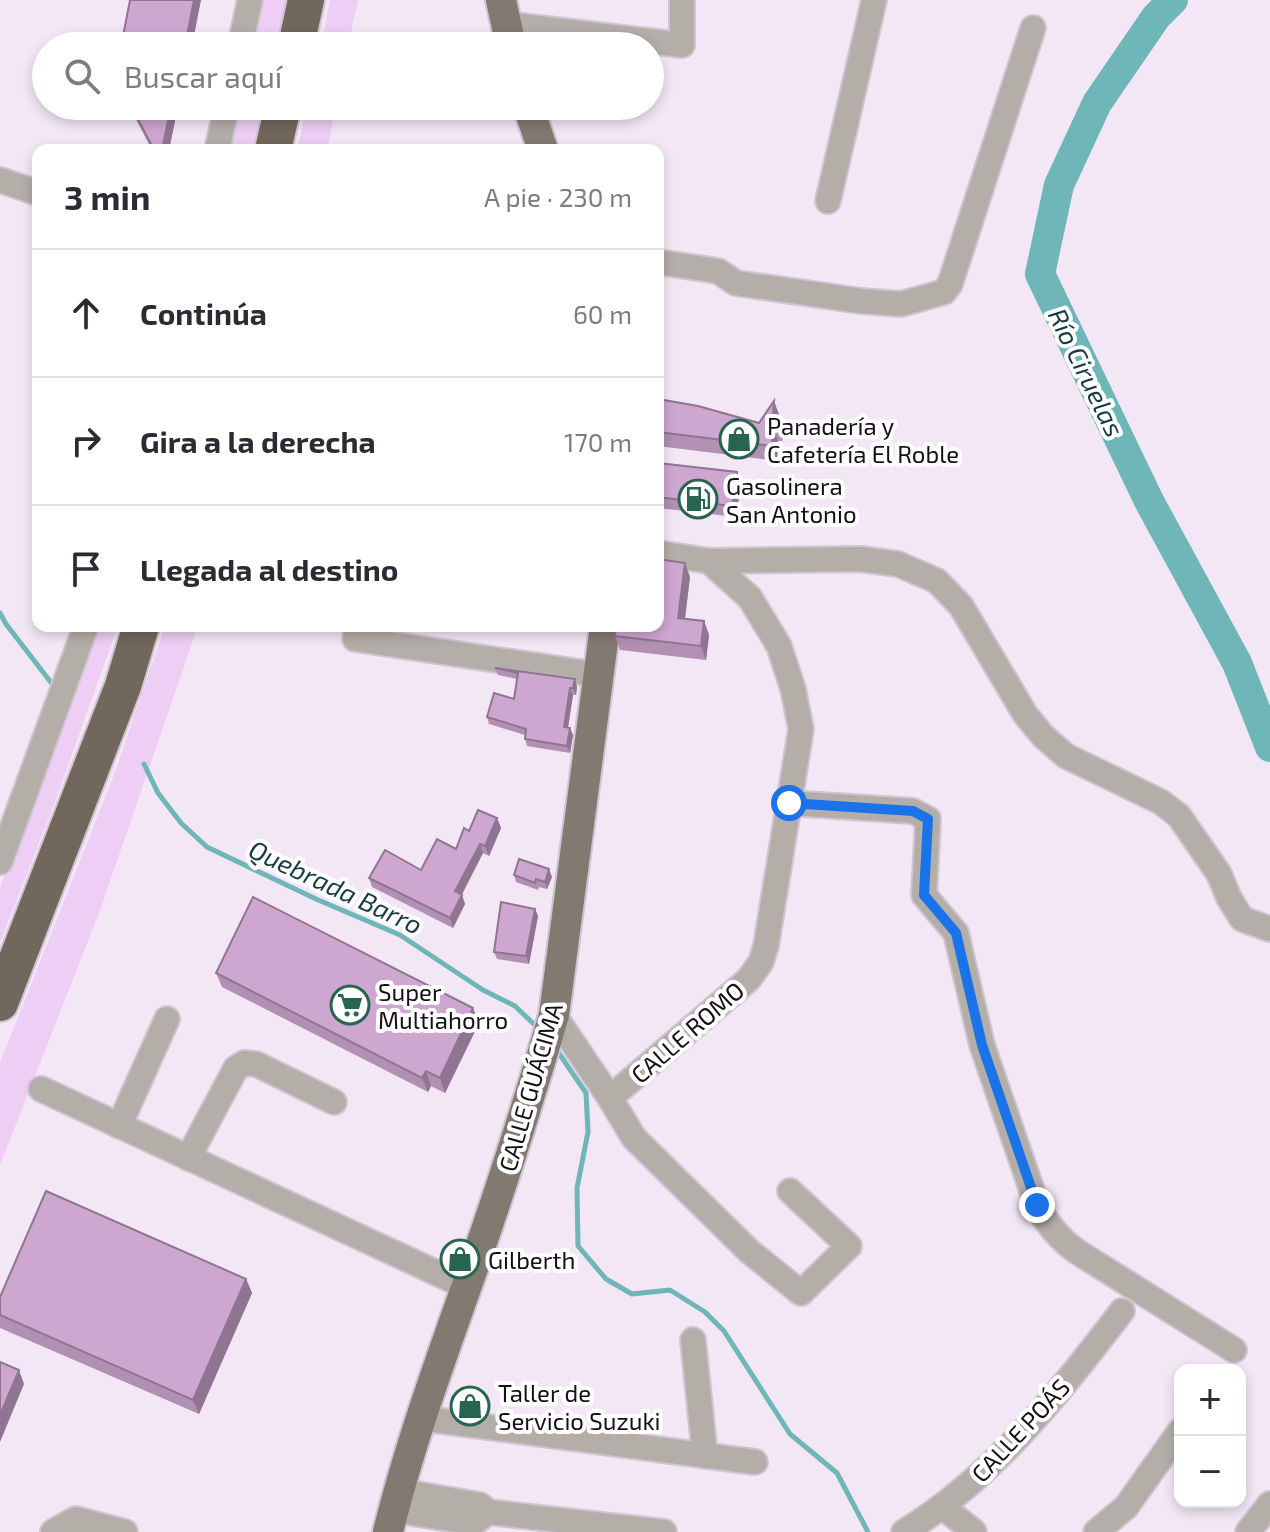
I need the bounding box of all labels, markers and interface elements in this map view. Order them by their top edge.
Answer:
search box [32,32,664,120]
icon: search [60,54,104,98]
text: Buscar aquí [124,58,282,94]
text: 3 min [64,176,150,217]
text: A pie · 230 m [484,181,632,212]
icon: ahead [64,291,108,335]
text: Continúa [140,295,267,331]
text: 60 m [573,298,632,329]
water label: Río Ciruelas [1043,303,1131,441]
place label: Panadería y Cafetería El Roble [767,411,959,468]
shop icon: Panadería y Cafetería El Roble [718,418,760,460]
icon: right [64,419,108,463]
text: Gira a la derecha [140,423,376,459]
text: 170 m [564,426,632,457]
place label: Gasolinera San Antonio [726,471,857,528]
fuel station icon: Gasolinera San Antonio [677,478,719,520]
icon: arrive [64,547,108,591]
text: Llegada al destino [140,551,399,587]
route start [771,785,807,821]
water label: Quebrada Barro [244,832,428,941]
street label: CALLE ROMO [625,975,749,1089]
place label: Super Multiahorro [378,977,508,1034]
supermarket icon: Super Multiahorro [329,984,371,1026]
street label: CALLE GUÁCIMA [492,999,568,1175]
route end [1019,1187,1055,1223]
shop icon: Gilberth [439,1238,481,1280]
place label: Gilberth [488,1245,575,1274]
map controls [1174,1364,1246,1508]
button: + [1174,1364,1246,1436]
street label: CALLE POÁS [965,1372,1075,1488]
place label: Taller de Servicio Suzuki [498,1378,661,1435]
shop icon: Taller de Servicio Suzuki [449,1385,491,1427]
button: − [1174,1436,1246,1508]

